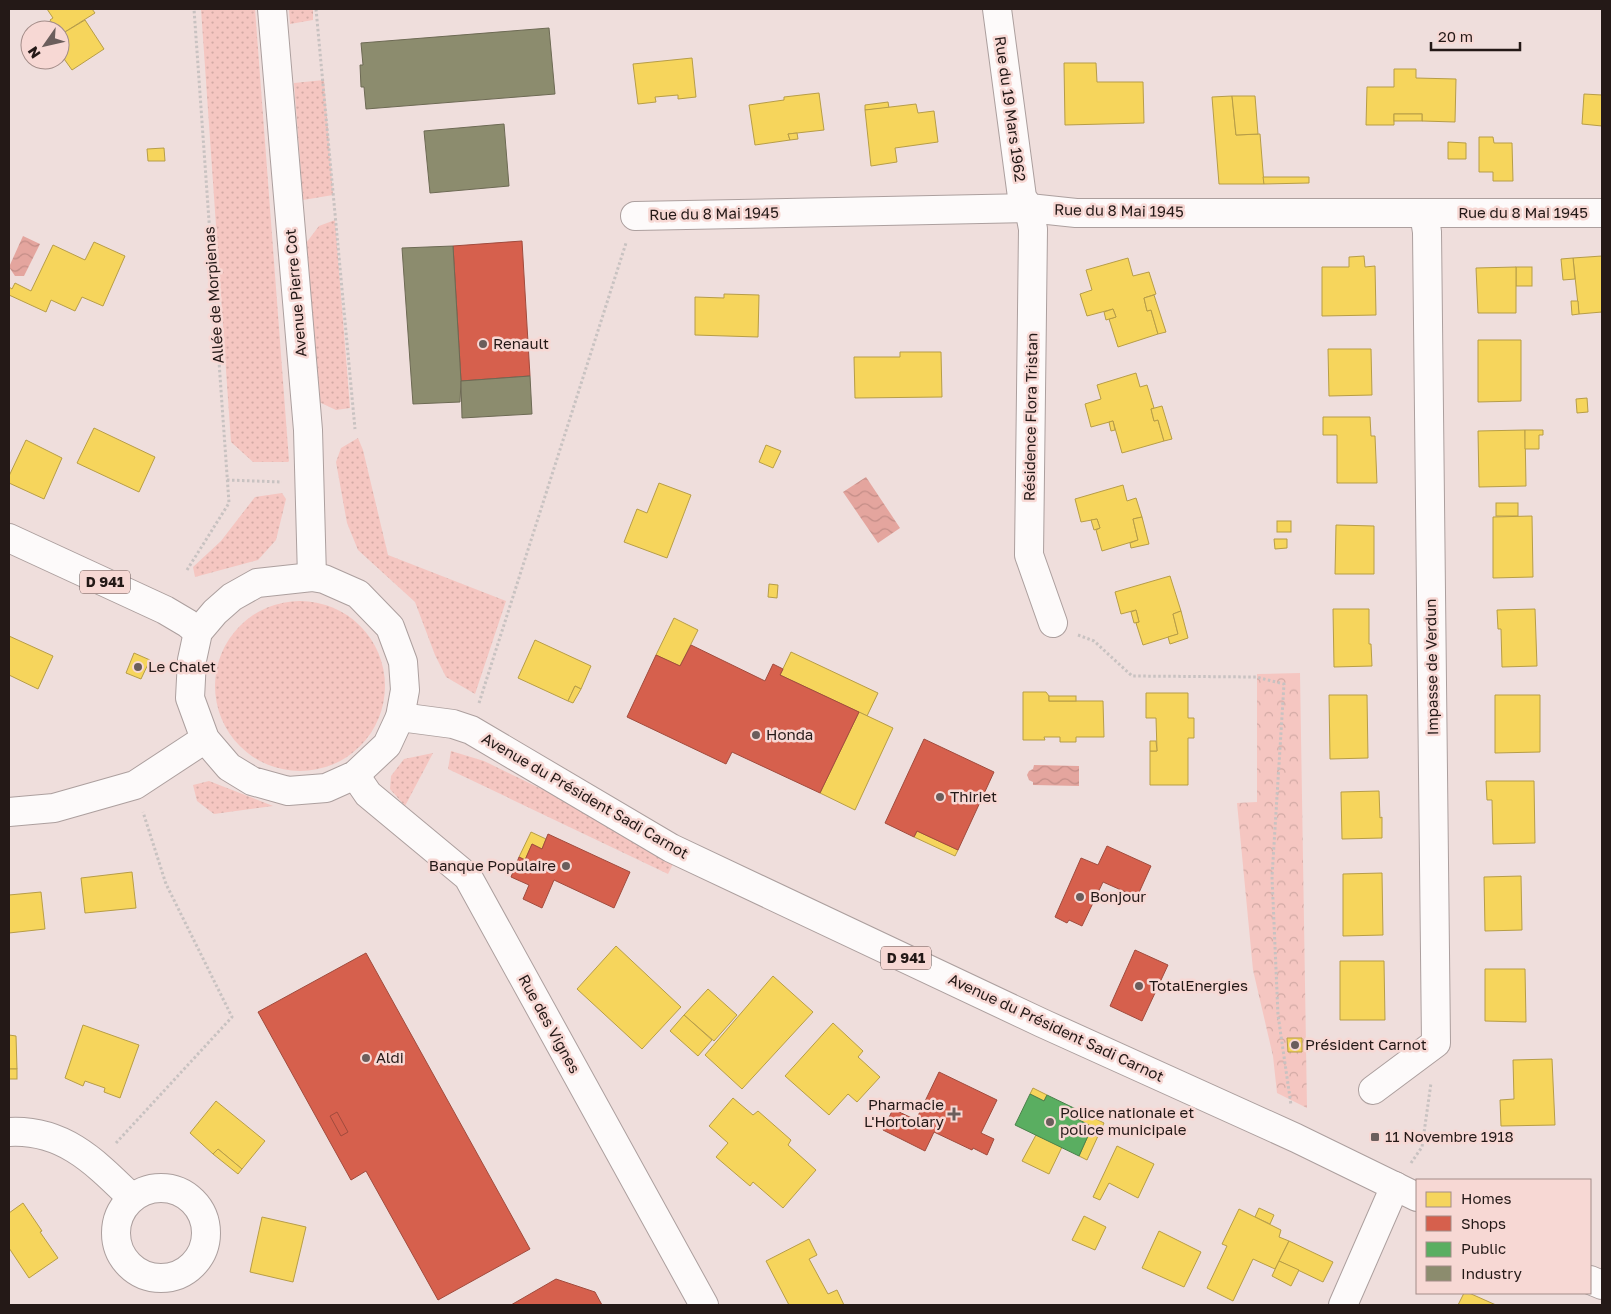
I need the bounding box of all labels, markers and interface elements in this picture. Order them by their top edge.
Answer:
north arrow [20,20,70,70]
scale bar [1431,20,1520,52]
text: 20 m [1438,27,1473,45]
street label: Rue du 19 Mars 1962 [992,35,1030,183]
text: N [24,43,44,62]
street label: Rue du 8 Mai 1945 [1054,200,1184,220]
street label: Rue du 8 Mai 1945 [649,203,779,223]
street label: Rue du 8 Mai 1945 [1458,203,1588,221]
street label: Allée de Morpienas [199,226,227,364]
street label: Avenue Pierre Cot [280,228,310,358]
street label: Résidence Flora Tristan [1020,333,1040,501]
place label: Renault [493,334,549,352]
marker: Renault [477,338,489,350]
road number: D 941 [80,570,130,594]
street label: Impasse de Verdun [1421,598,1441,736]
place label: Le Chalet [148,657,216,675]
marker: Le Chalet [132,661,144,673]
place label: Honda [766,725,813,743]
street label: Avenue du Président Sadi Carnot [479,728,692,862]
marker: Honda [750,729,762,741]
place label: Thiriet [950,787,997,805]
marker: Thiriet [934,791,946,803]
place label: Banque Populaire [429,856,556,874]
marker: Banque Populaire [560,860,572,872]
place label: Bonjour [1090,887,1146,905]
marker: Bonjour [1074,891,1086,903]
road number: D 941 [881,946,931,970]
street label: Avenue du Président Sadi Carnot [946,969,1167,1085]
street label: Rue des Vignes [515,971,584,1076]
place label: TotalEnergies [1149,976,1248,994]
marker: TotalEnergies [1133,980,1145,992]
place label: Président Carnot [1305,1035,1427,1053]
marker: Président Carnot [1289,1039,1301,1051]
place label: Aldi [376,1048,404,1066]
marker: Aldi [360,1052,372,1064]
place label: Pharmacie L'Hortolary [864,1095,945,1130]
place label: Police nationale et police municipale [1060,1103,1194,1138]
marker: Pharmacie L'Hortolary [948,1108,960,1120]
marker: Police nationale et police municipale [1044,1116,1056,1128]
place label: 11 Novembre 1918 [1385,1127,1514,1145]
marker: 11 Novembre 1918 [1369,1131,1381,1143]
legend [1416,1179,1591,1294]
text: Homes [1461,1189,1511,1207]
text: Shops [1461,1214,1506,1232]
text: Public [1461,1239,1506,1257]
text: Industry [1461,1264,1522,1282]

